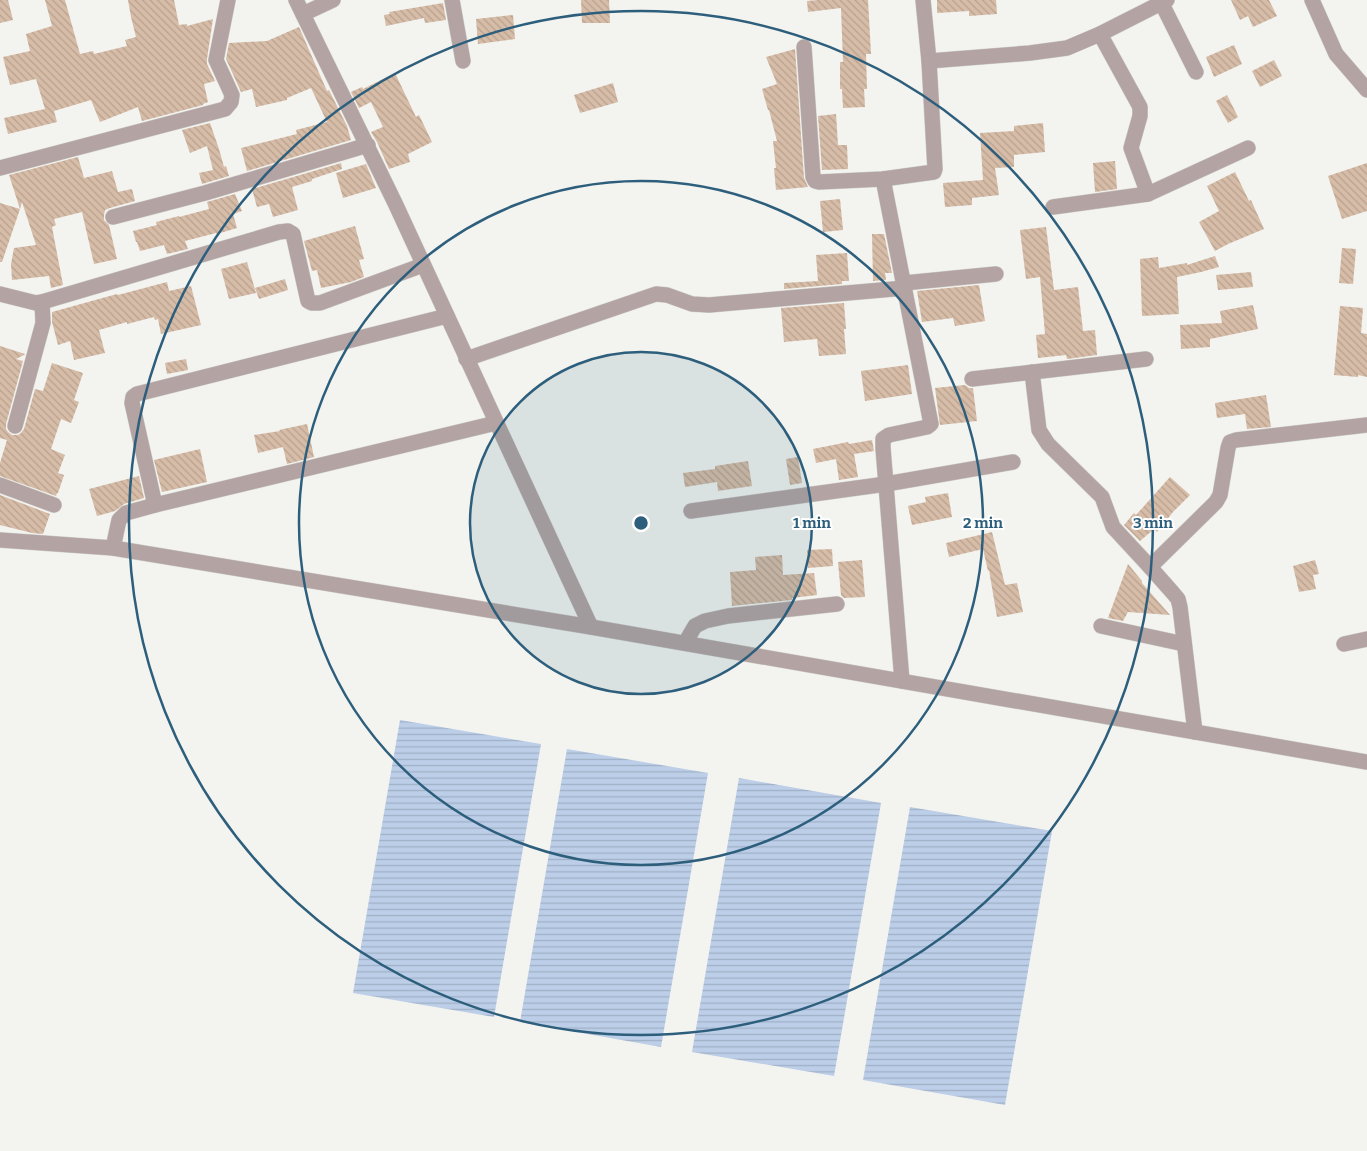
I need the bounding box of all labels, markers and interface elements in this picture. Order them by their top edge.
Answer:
centre of rings [632,514,650,532]
text: 1 min [793,514,831,532]
text: 2 min [963,514,1003,532]
text: 3 min [1133,514,1173,532]

